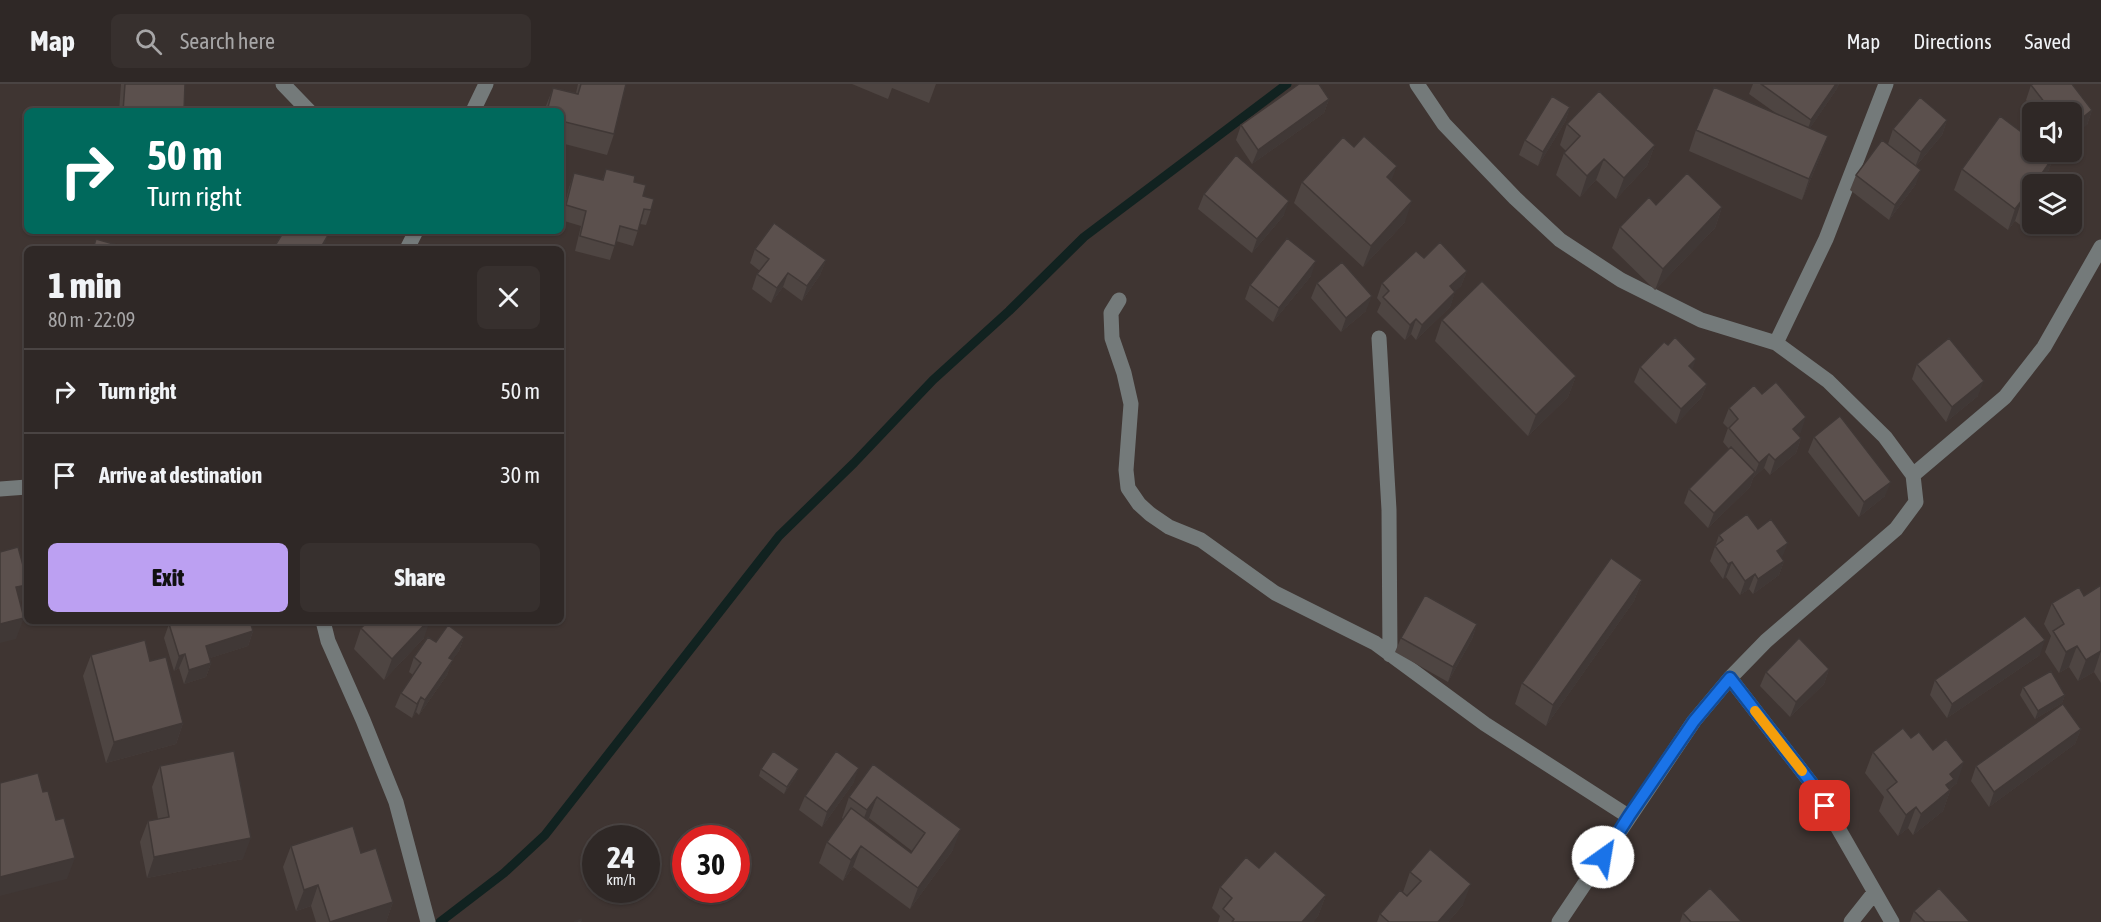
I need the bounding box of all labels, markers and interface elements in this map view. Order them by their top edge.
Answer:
search box [111,14,531,68]
text: Map [30,25,75,57]
icon: search [132,25,165,58]
text: Search here [180,28,275,54]
text: Map [1846,29,1880,53]
text: Directions [1913,29,1992,53]
text: Saved [2025,29,2071,53]
map controls [2022,102,2082,234]
button: sound [2022,102,2082,162]
text: 50 m [147,131,222,179]
icon: right [48,132,126,210]
button: layers [2022,174,2082,234]
text: Turn right [147,181,242,212]
text: 1 min [48,264,122,306]
button: close [477,266,540,329]
text: 80 m · 22:09 [48,308,135,331]
icon: right [48,375,81,408]
text: Turn right [99,378,176,404]
text: 50 m [500,378,540,404]
icon: arrive [48,459,81,492]
text: Arrive at destination [99,462,262,488]
text: 30 m [500,462,540,488]
button: Exit [48,543,288,612]
button: Share [300,543,540,612]
pin [1799,780,1850,831]
icon: arrive [1808,789,1841,822]
speed limit sign: 30 [672,825,750,903]
position arrow [1571,825,1635,889]
text: 24 [607,840,635,874]
text: km/h [606,871,636,888]

